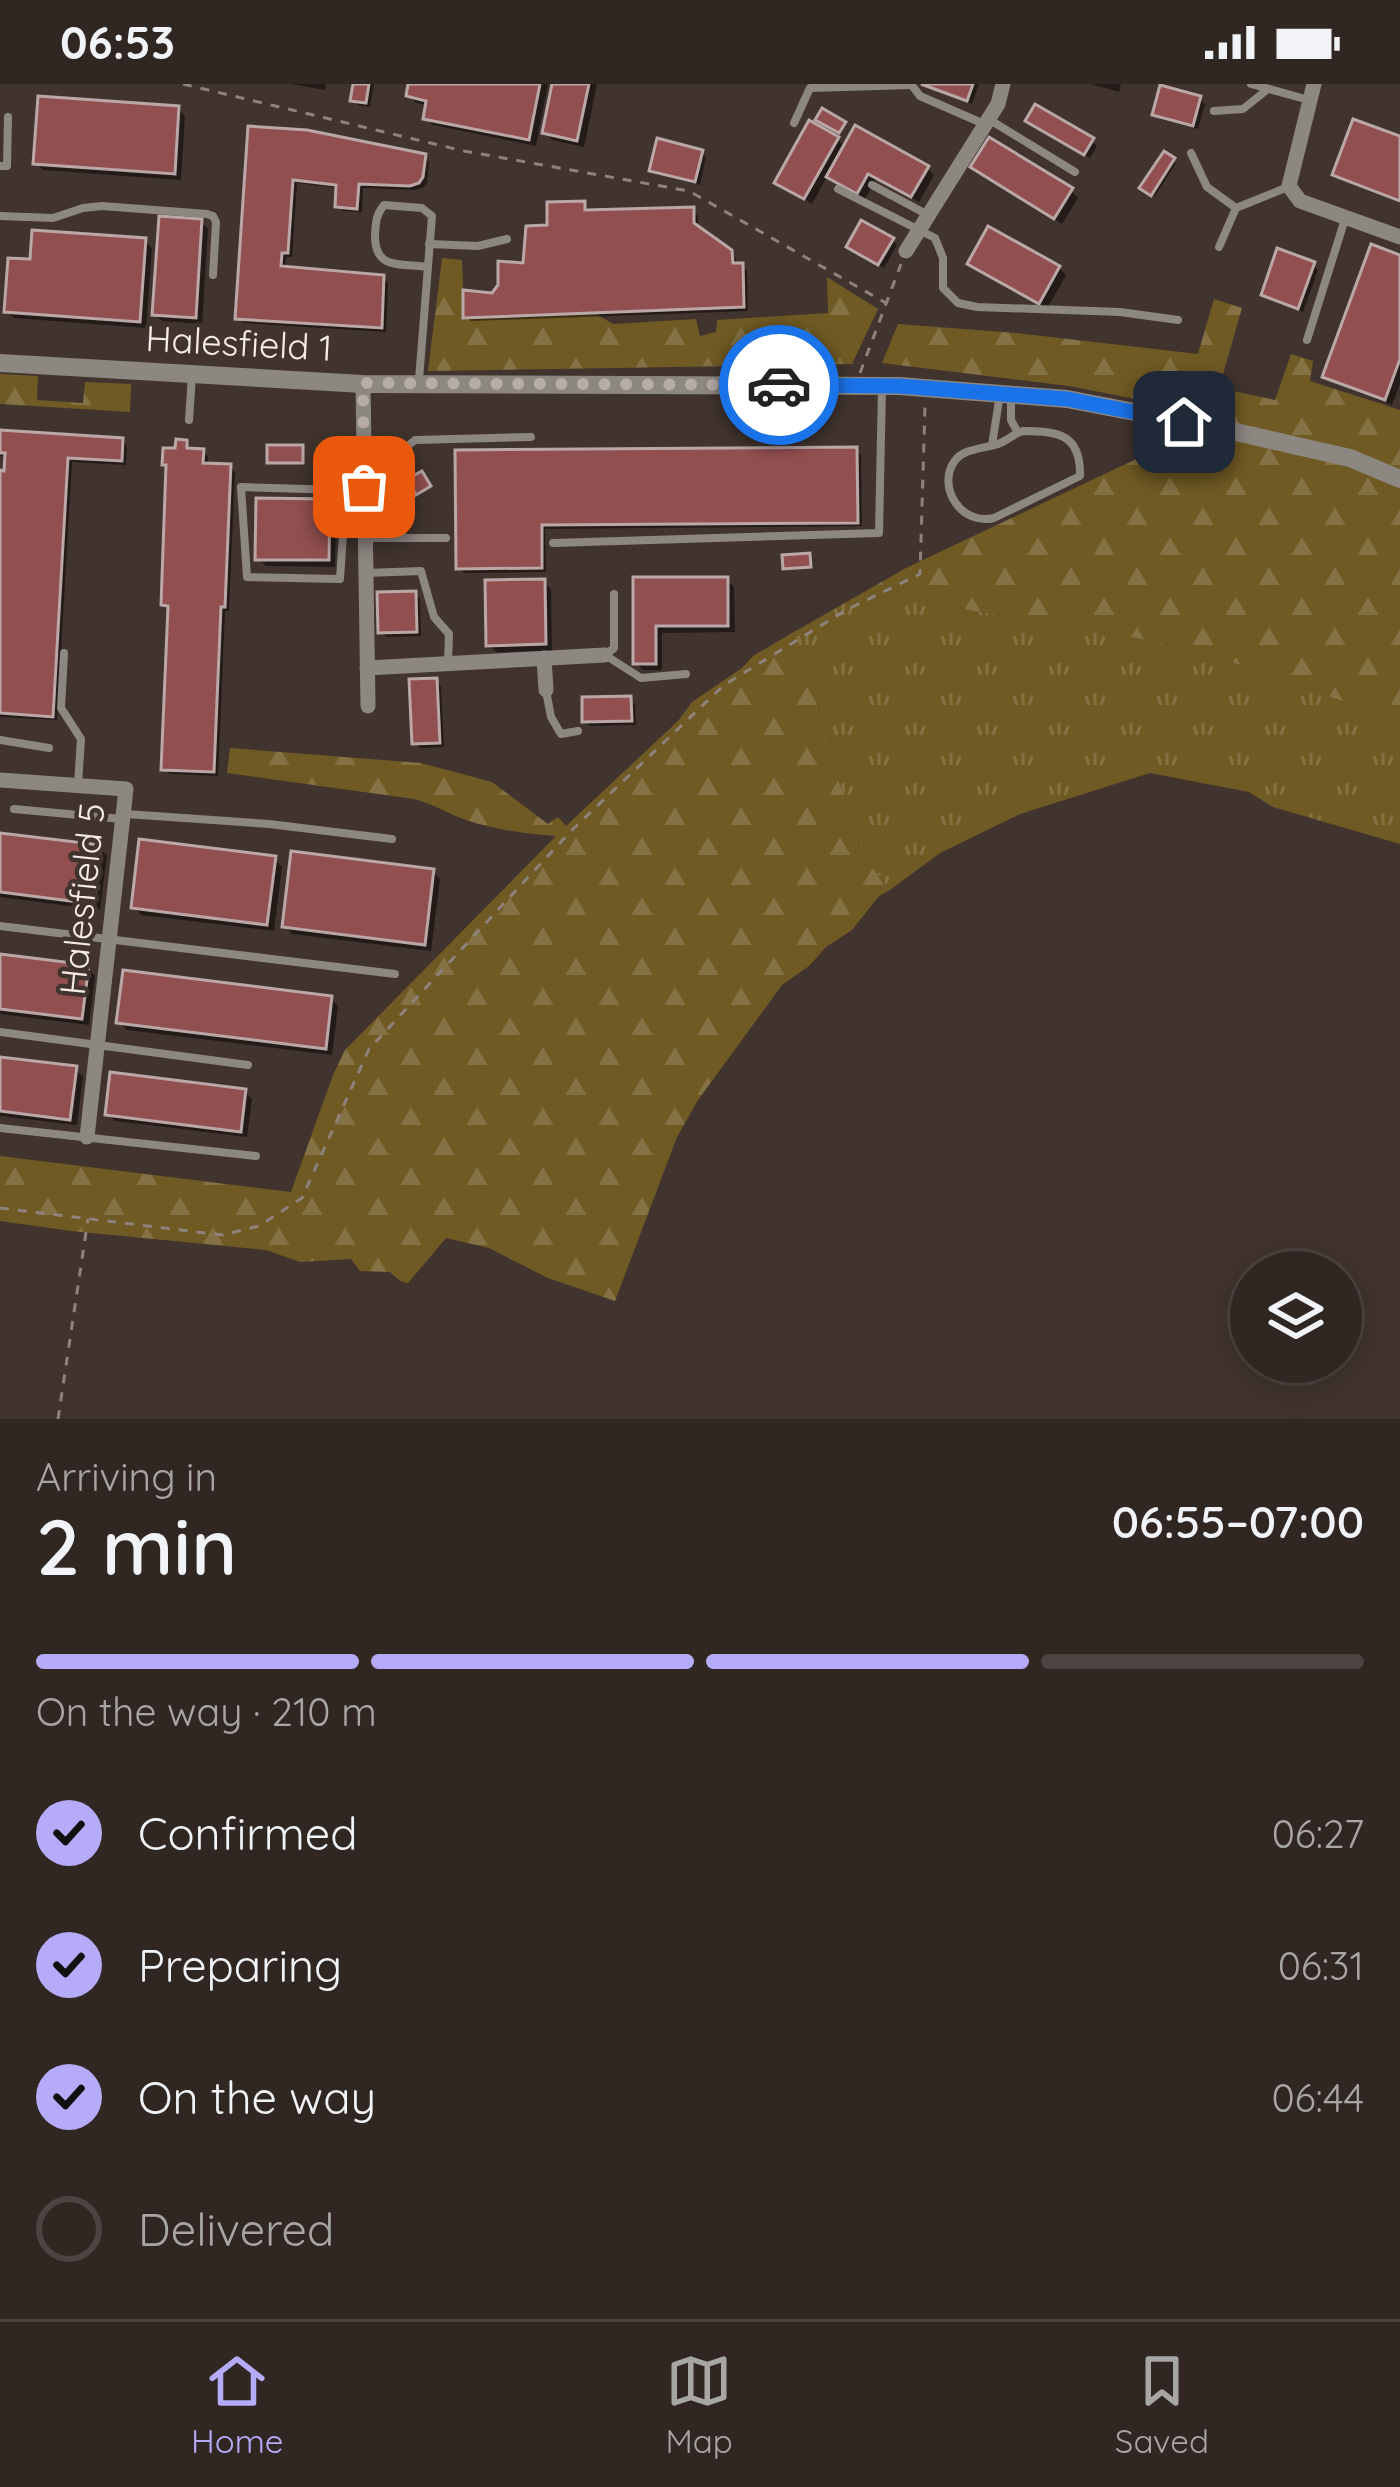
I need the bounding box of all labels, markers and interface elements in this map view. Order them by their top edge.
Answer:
text: 06:53 [60,14,175,70]
street label: Halesfield 1 [145,315,333,370]
courier [719,325,839,445]
icon: car [746,352,812,418]
pin [1133,371,1235,473]
icon: home [1151,389,1217,455]
pin [313,436,415,538]
icon: bag [331,454,397,520]
street label: Halesfield 5 [49,801,114,997]
map controls [1230,1251,1362,1383]
button: layers [1230,1251,1362,1383]
text: Arriving in [36,1452,217,1501]
text: 06:55–07:00 [1112,1493,1364,1549]
text: 2 min [36,1497,237,1595]
text: On the way · 210 m [36,1687,377,1736]
icon: check [36,1800,102,1866]
text: Confirmed [138,1805,357,1861]
text: 06:27 [1272,1809,1364,1858]
icon: check [36,1932,102,1998]
text: Preparing [138,1937,342,1993]
text: 06:31 [1278,1941,1364,1990]
icon: check [36,2064,102,2130]
text: On the way [138,2069,376,2125]
text: 06:44 [1271,2073,1364,2122]
text: Delivered [138,2201,334,2257]
tab: Home [191,2348,283,2461]
tab: Map [666,2348,733,2461]
tab: Saved [1115,2348,1209,2461]

